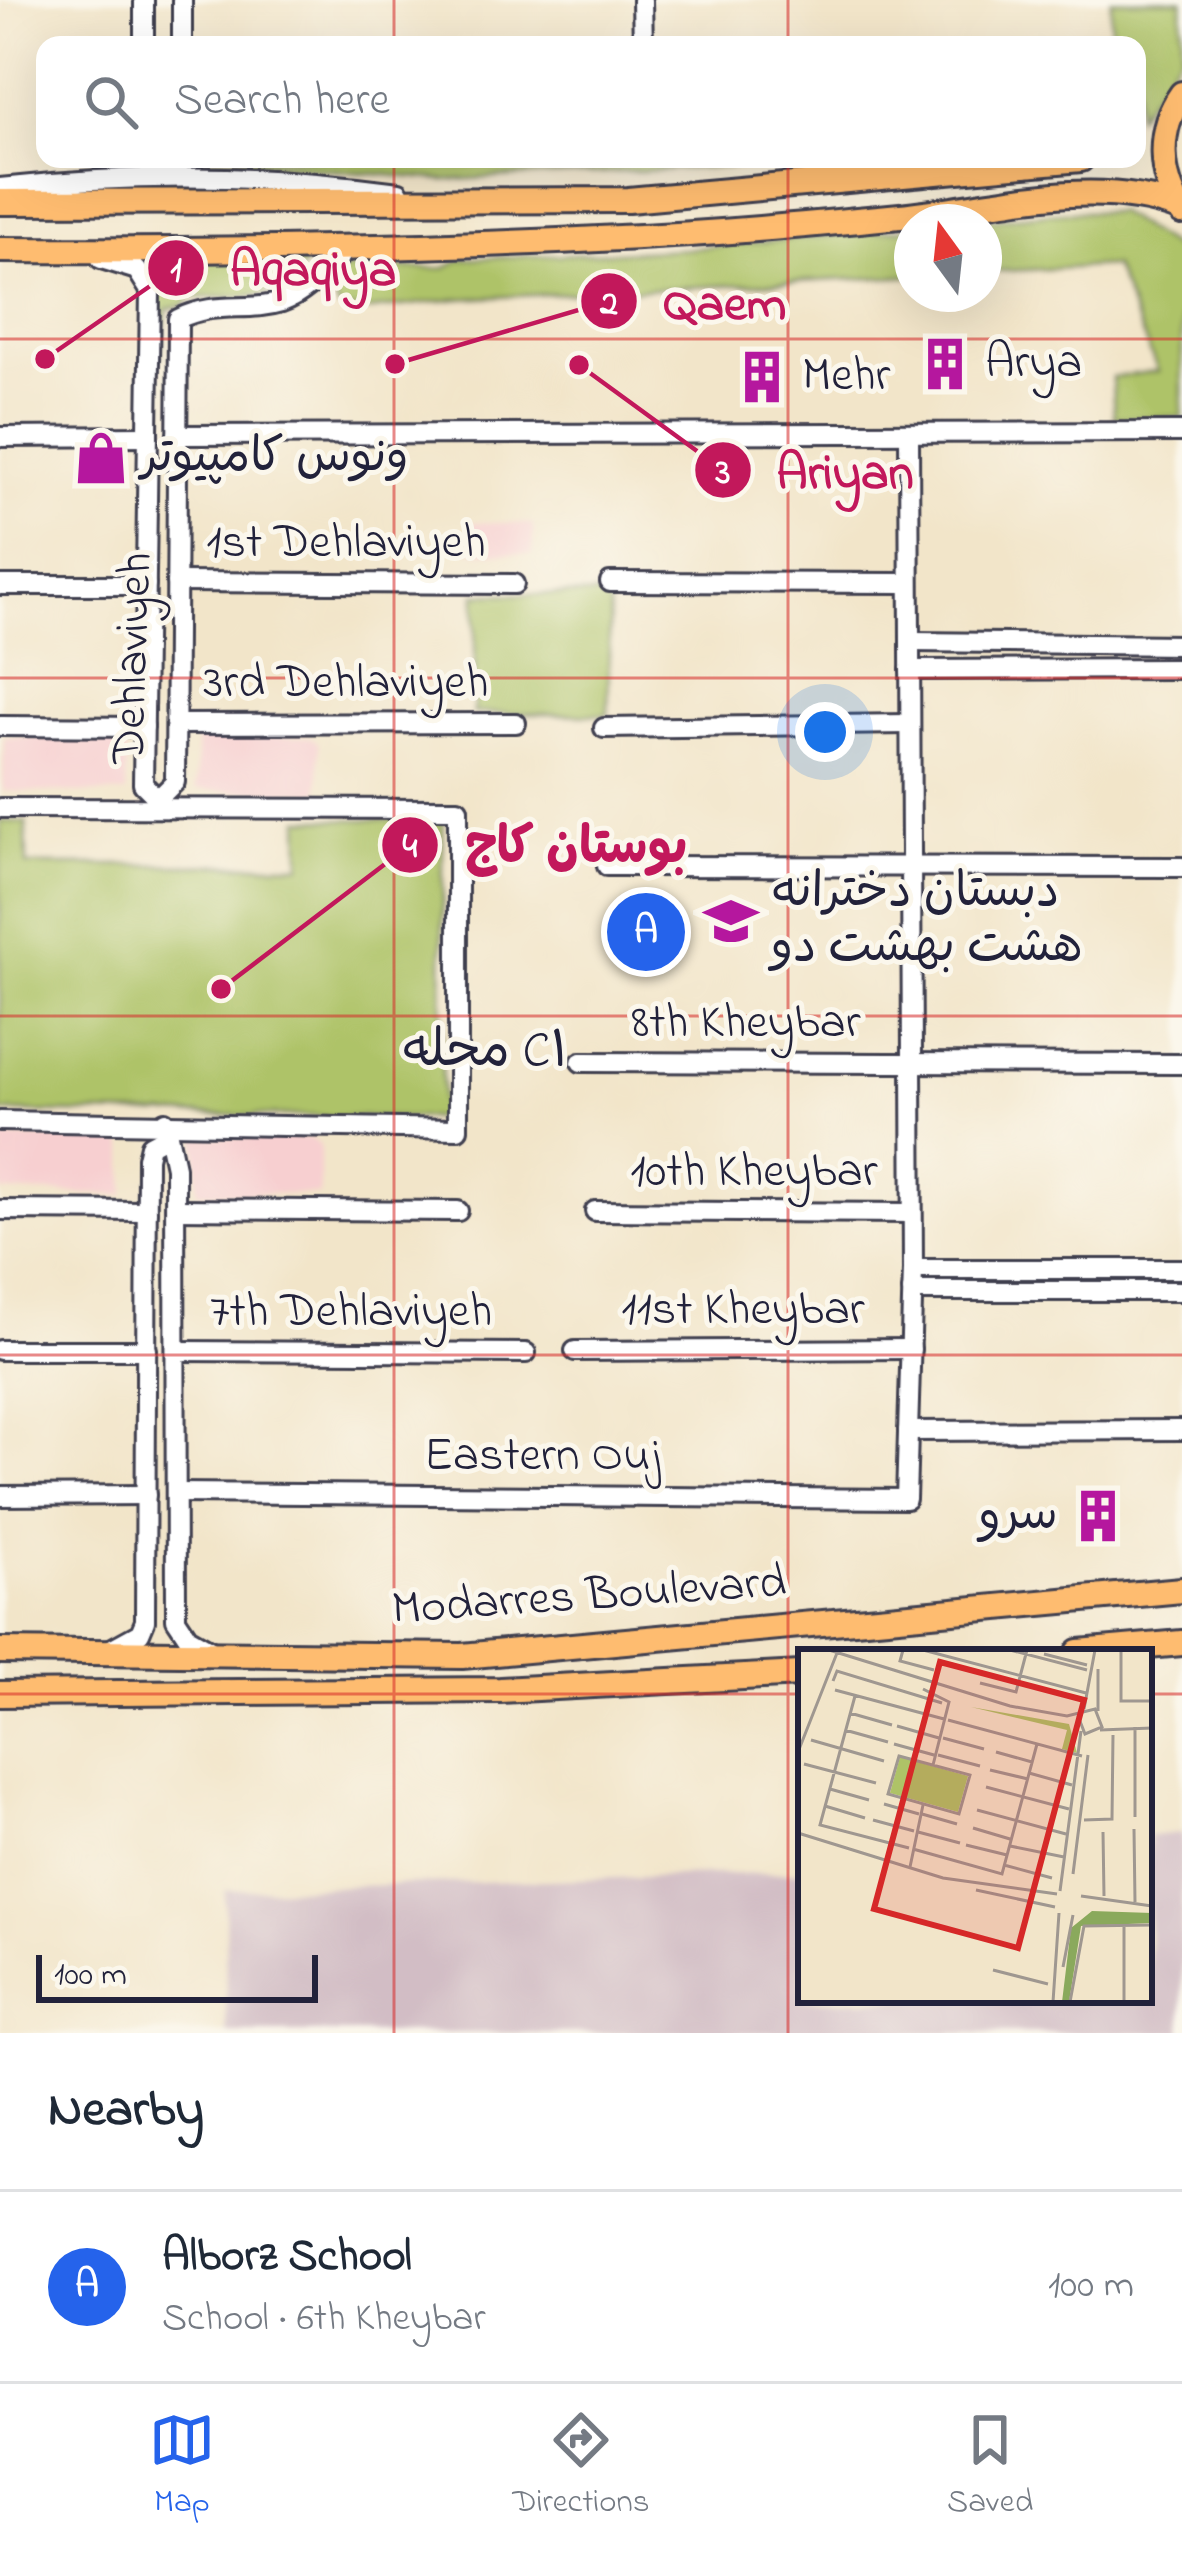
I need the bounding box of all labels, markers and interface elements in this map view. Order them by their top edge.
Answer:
search box [36,36,1146,168]
icon: search [78,69,144,135]
text: Search here [174,69,390,135]
north arrow [894,204,1002,312]
callout: Aqaqiya [146,224,420,311]
text: Aqaqiya [230,235,396,310]
text: 1 [170,245,182,298]
callout: Qaem [579,258,810,345]
text: Qaem [664,269,786,344]
text: 2 [599,279,618,332]
place label: Arya [985,329,1082,399]
building icon: Arya [916,335,974,393]
place label: Mehr [802,342,890,412]
building icon: Mehr [733,348,791,406]
place label: ونوس کامپیوتر [137,423,409,493]
callout: Ariyan [693,426,938,513]
shop icon: ونوس کامپیوتر [72,429,130,487]
text: Ariyan [776,438,914,513]
text: 3 [715,448,731,501]
street label: 1st Dehlaviyeh [206,509,486,579]
street label: Dehlaviyeh [95,551,173,766]
street label: 3rd Dehlaviyeh [203,649,489,719]
your location [795,702,855,762]
callout: بوستان کاج [380,801,711,888]
text: بوستان کاج [465,812,687,887]
text: 4 [403,822,418,875]
place label: دبستان دخترانه هشت بهشت دو [767,858,1083,983]
pin: A [607,887,685,977]
school or university icon: دبستان دخترانه هشت بهشت دو [702,892,760,950]
street label: 8th Kheybar [631,989,861,1059]
district label: محله C۱ [403,1015,569,1090]
street label: 10th Kheybar [630,1138,878,1208]
street label: 11st Kheybar [621,1276,865,1346]
street label: 7th Dehlaviyeh [210,1278,492,1348]
street label: Eastern Ouj [424,1422,661,1492]
place label: سرو [976,1481,1058,1551]
building icon: سرو [1069,1487,1127,1545]
street label: Modarres Boulevard [389,1548,789,1646]
inset map [798,1649,1152,2003]
scale bar [36,1949,318,2002]
text: 100 m [54,1952,127,2000]
text: Nearby [48,2074,204,2149]
text: Alborz School [162,2225,412,2291]
text: A [75,2258,99,2315]
text: 100 m [1048,2258,1134,2315]
text: School · 6th Kheybar [162,2291,486,2348]
tab: Map [149,2407,215,2527]
tab: Directions [512,2407,650,2527]
tab: Saved [947,2407,1033,2527]

